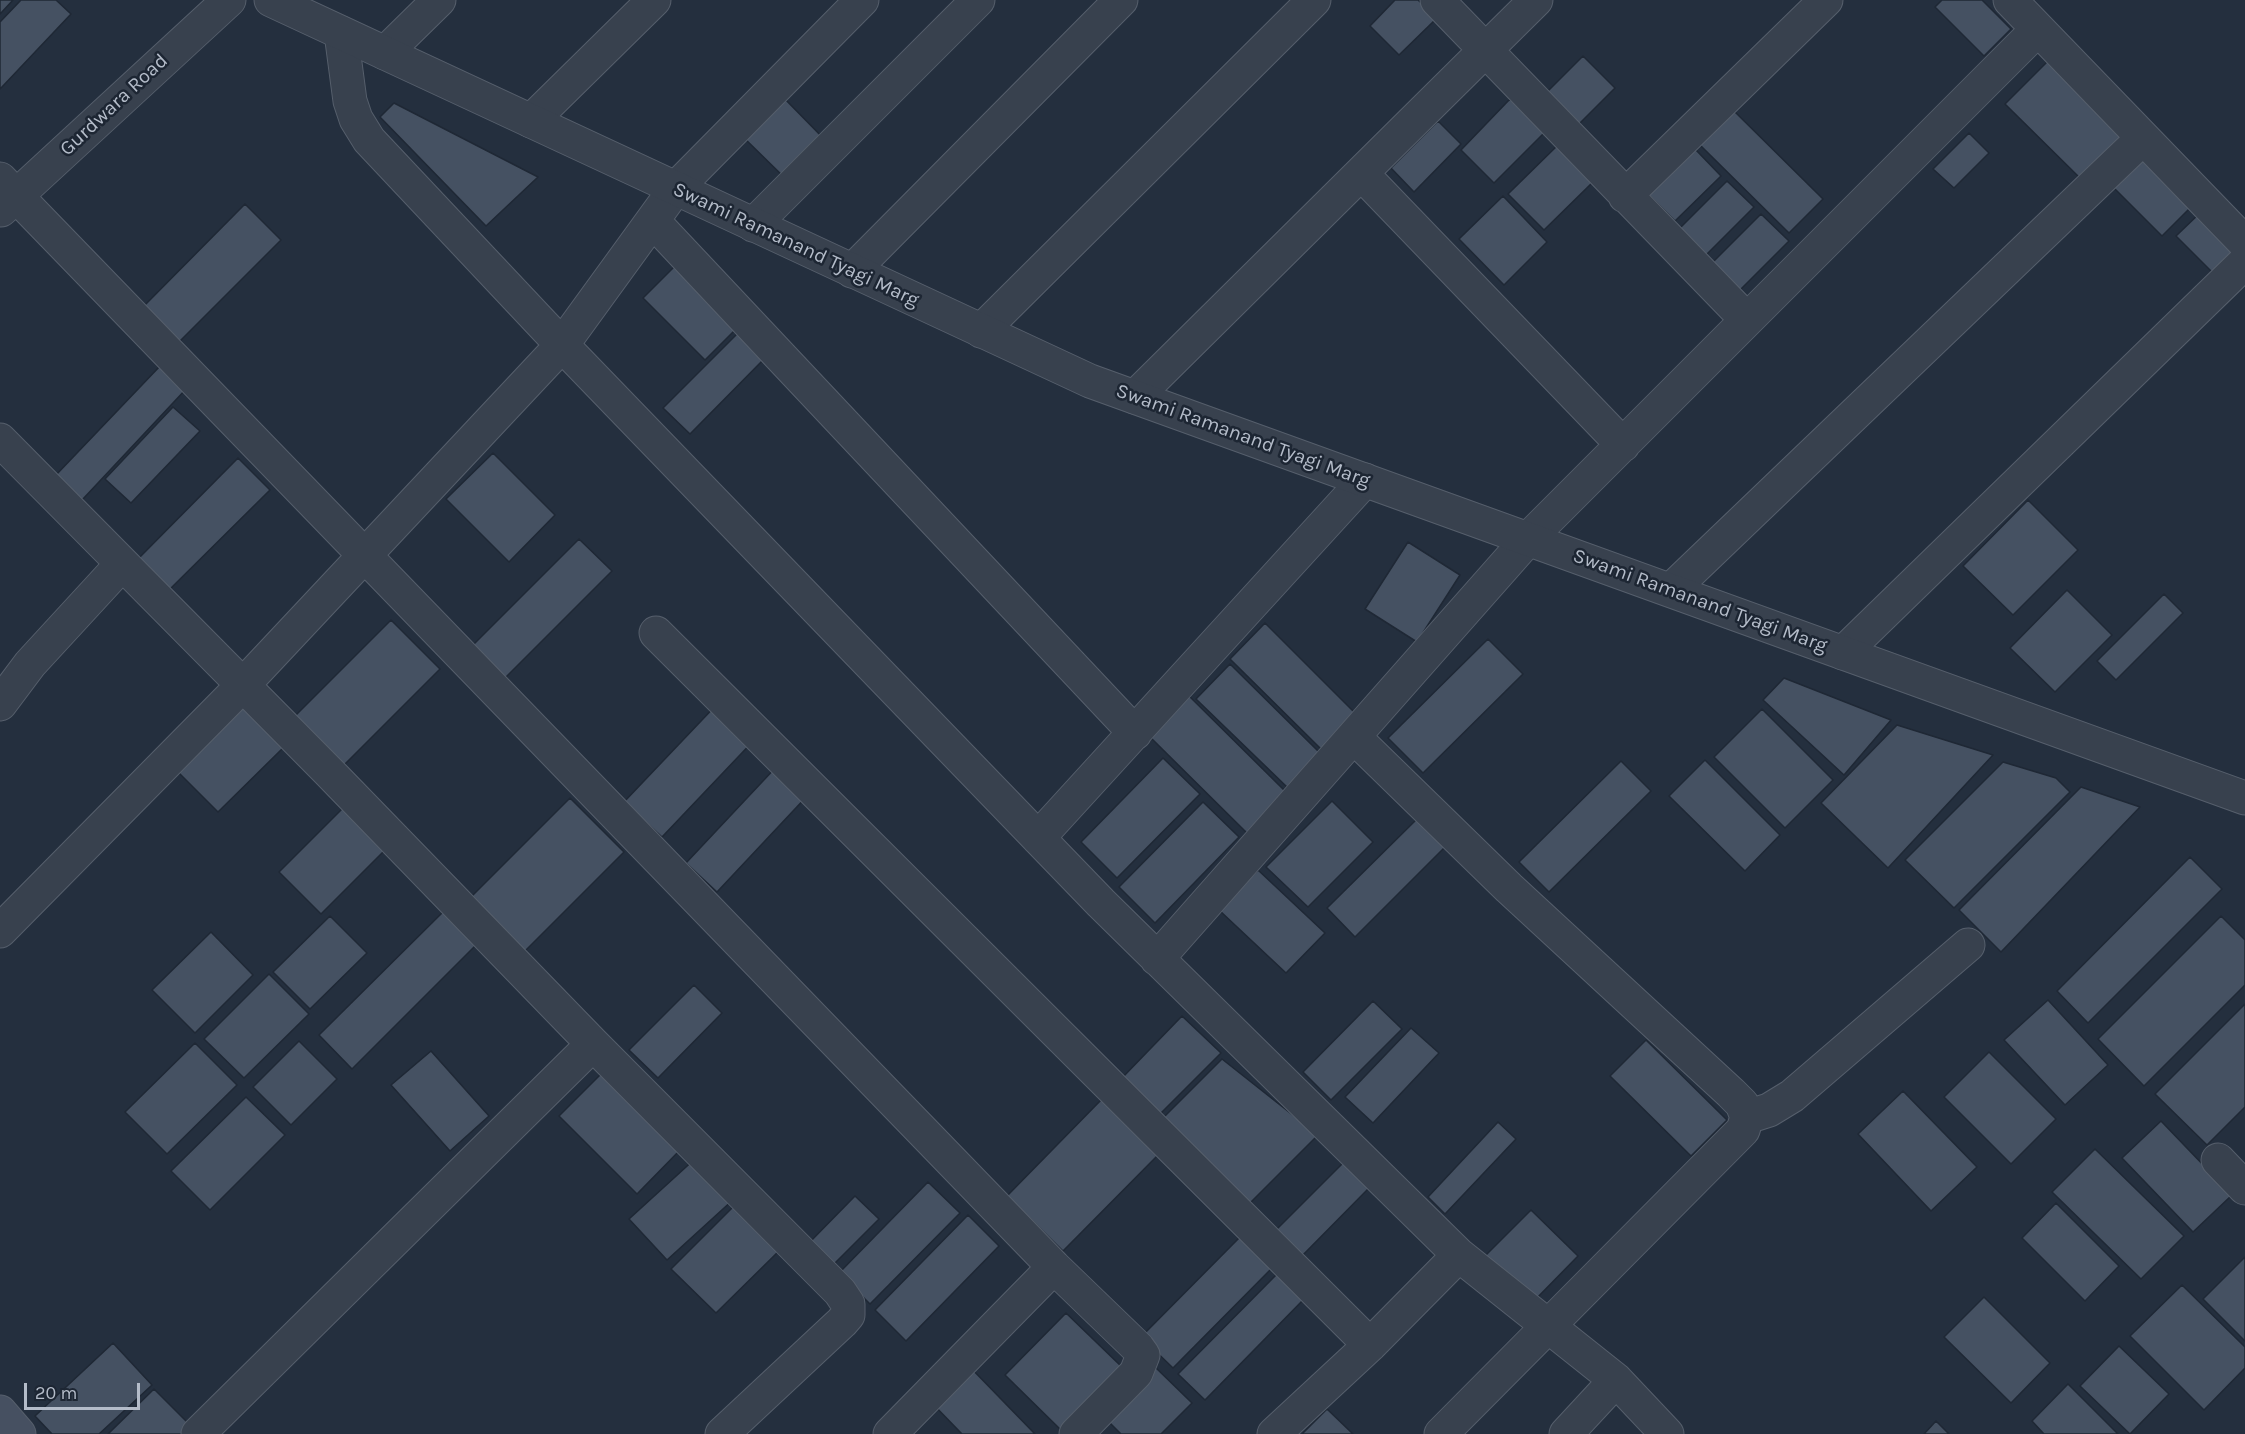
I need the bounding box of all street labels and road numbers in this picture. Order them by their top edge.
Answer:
street label: Gurdwara Road [55,49,173,161]
street label: Swami Ramanand Tyagi Marg [669,177,923,313]
street label: Swami Ramanand Tyagi Marg [1113,379,1373,493]
street label: Swami Ramanand Tyagi Marg [1570,544,1830,658]

